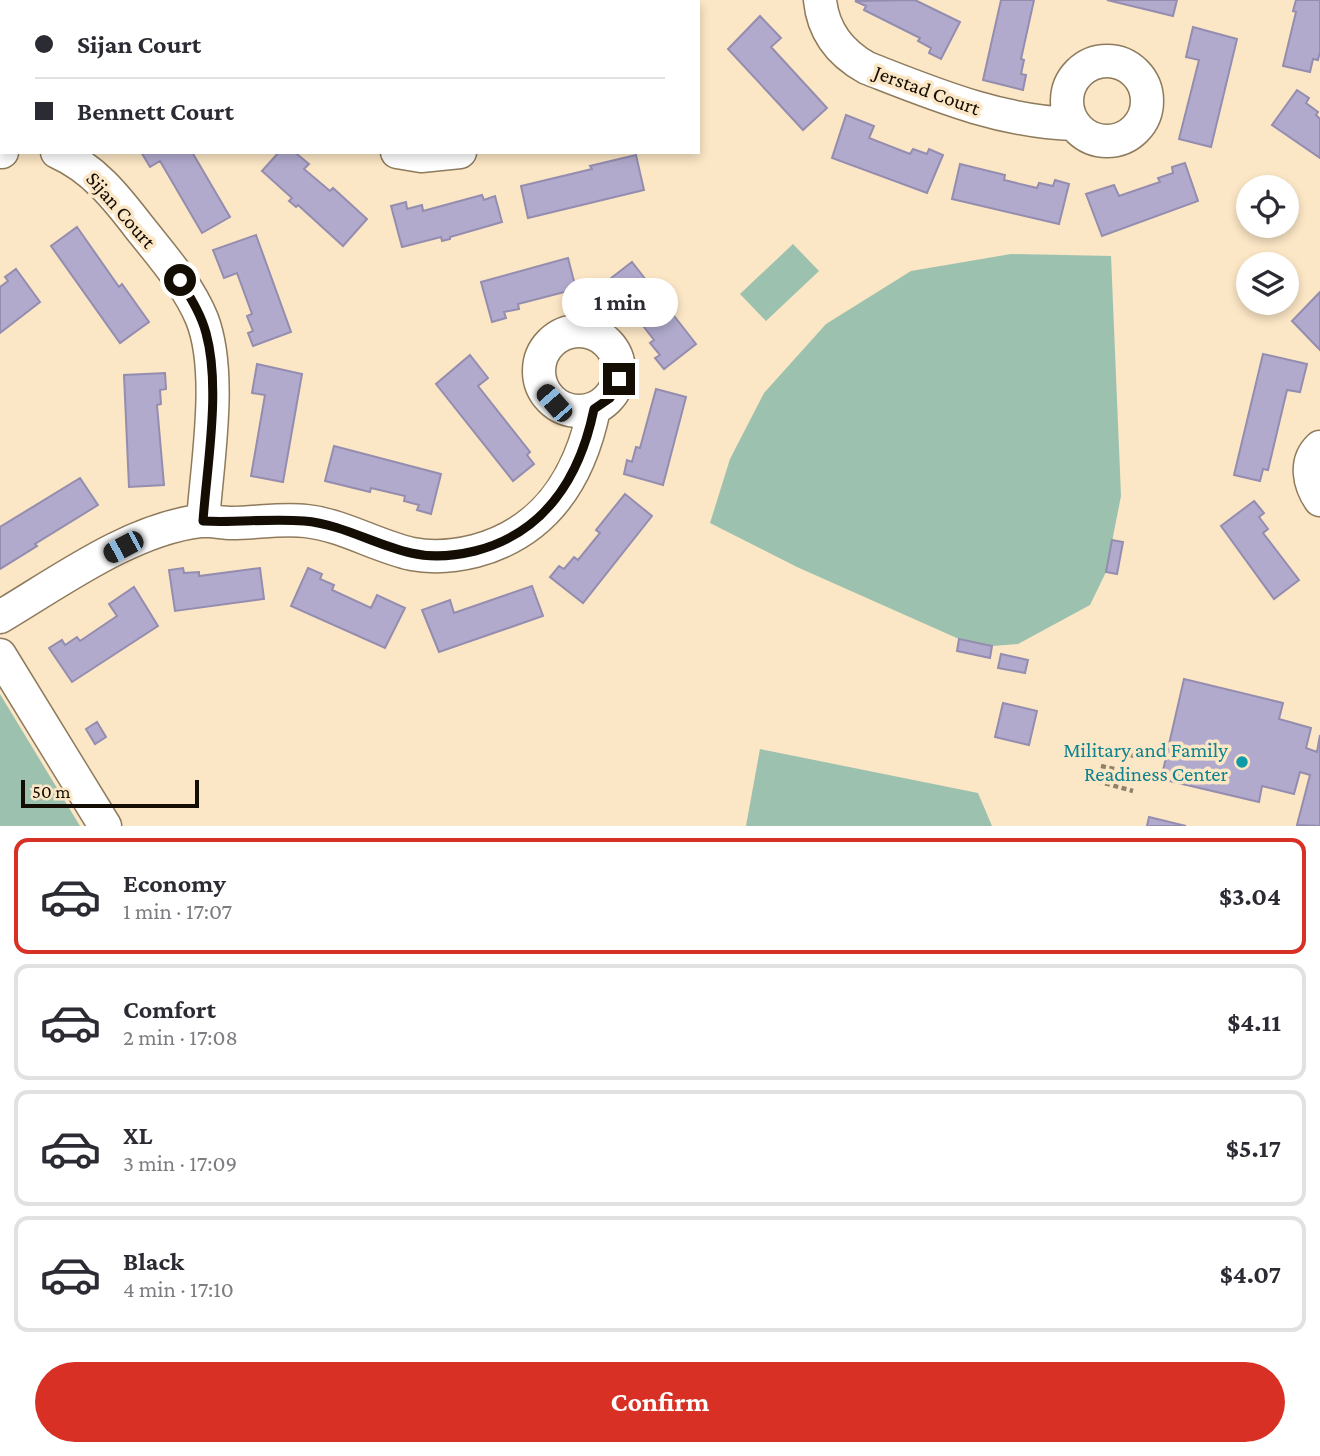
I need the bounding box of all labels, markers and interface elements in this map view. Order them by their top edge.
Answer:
text: Sijan Court [77,30,201,59]
street label: Jerstad Court [869,59,984,121]
text: Bennett Court [77,97,234,126]
street label: Sijan Court [81,167,161,254]
map controls [1236,175,1299,315]
button: locate [1236,175,1299,238]
button: layers [1236,252,1299,315]
route start [164,264,196,296]
callout: 1 min [561,278,677,326]
text: 1 min [594,289,646,315]
route end [603,363,635,395]
car [533,380,576,426]
car [100,528,147,566]
place label: Military and Family Readiness Center [1063,738,1229,786]
marker: Military and Family Readiness Center [1234,754,1250,770]
scale bar [21,777,200,809]
text: 50 m [32,781,71,802]
icon: car [39,865,102,928]
text: Economy [123,869,226,898]
text: $3.04 [1219,882,1281,911]
text: 1 min · 17:07 [123,898,232,924]
icon: car [39,991,102,1054]
text: Comfort [123,995,216,1024]
text: $4.11 [1227,1008,1281,1037]
text: 2 min · 17:08 [123,1024,238,1050]
icon: car [39,1117,102,1180]
text: XL [123,1121,152,1150]
text: $5.17 [1226,1134,1281,1163]
text: 3 min · 17:09 [123,1150,237,1176]
icon: car [39,1243,102,1306]
text: Black [123,1247,184,1276]
text: $4.07 [1220,1260,1281,1289]
text: 4 min · 17:10 [123,1276,234,1302]
button: Confirm [35,1362,1285,1442]

